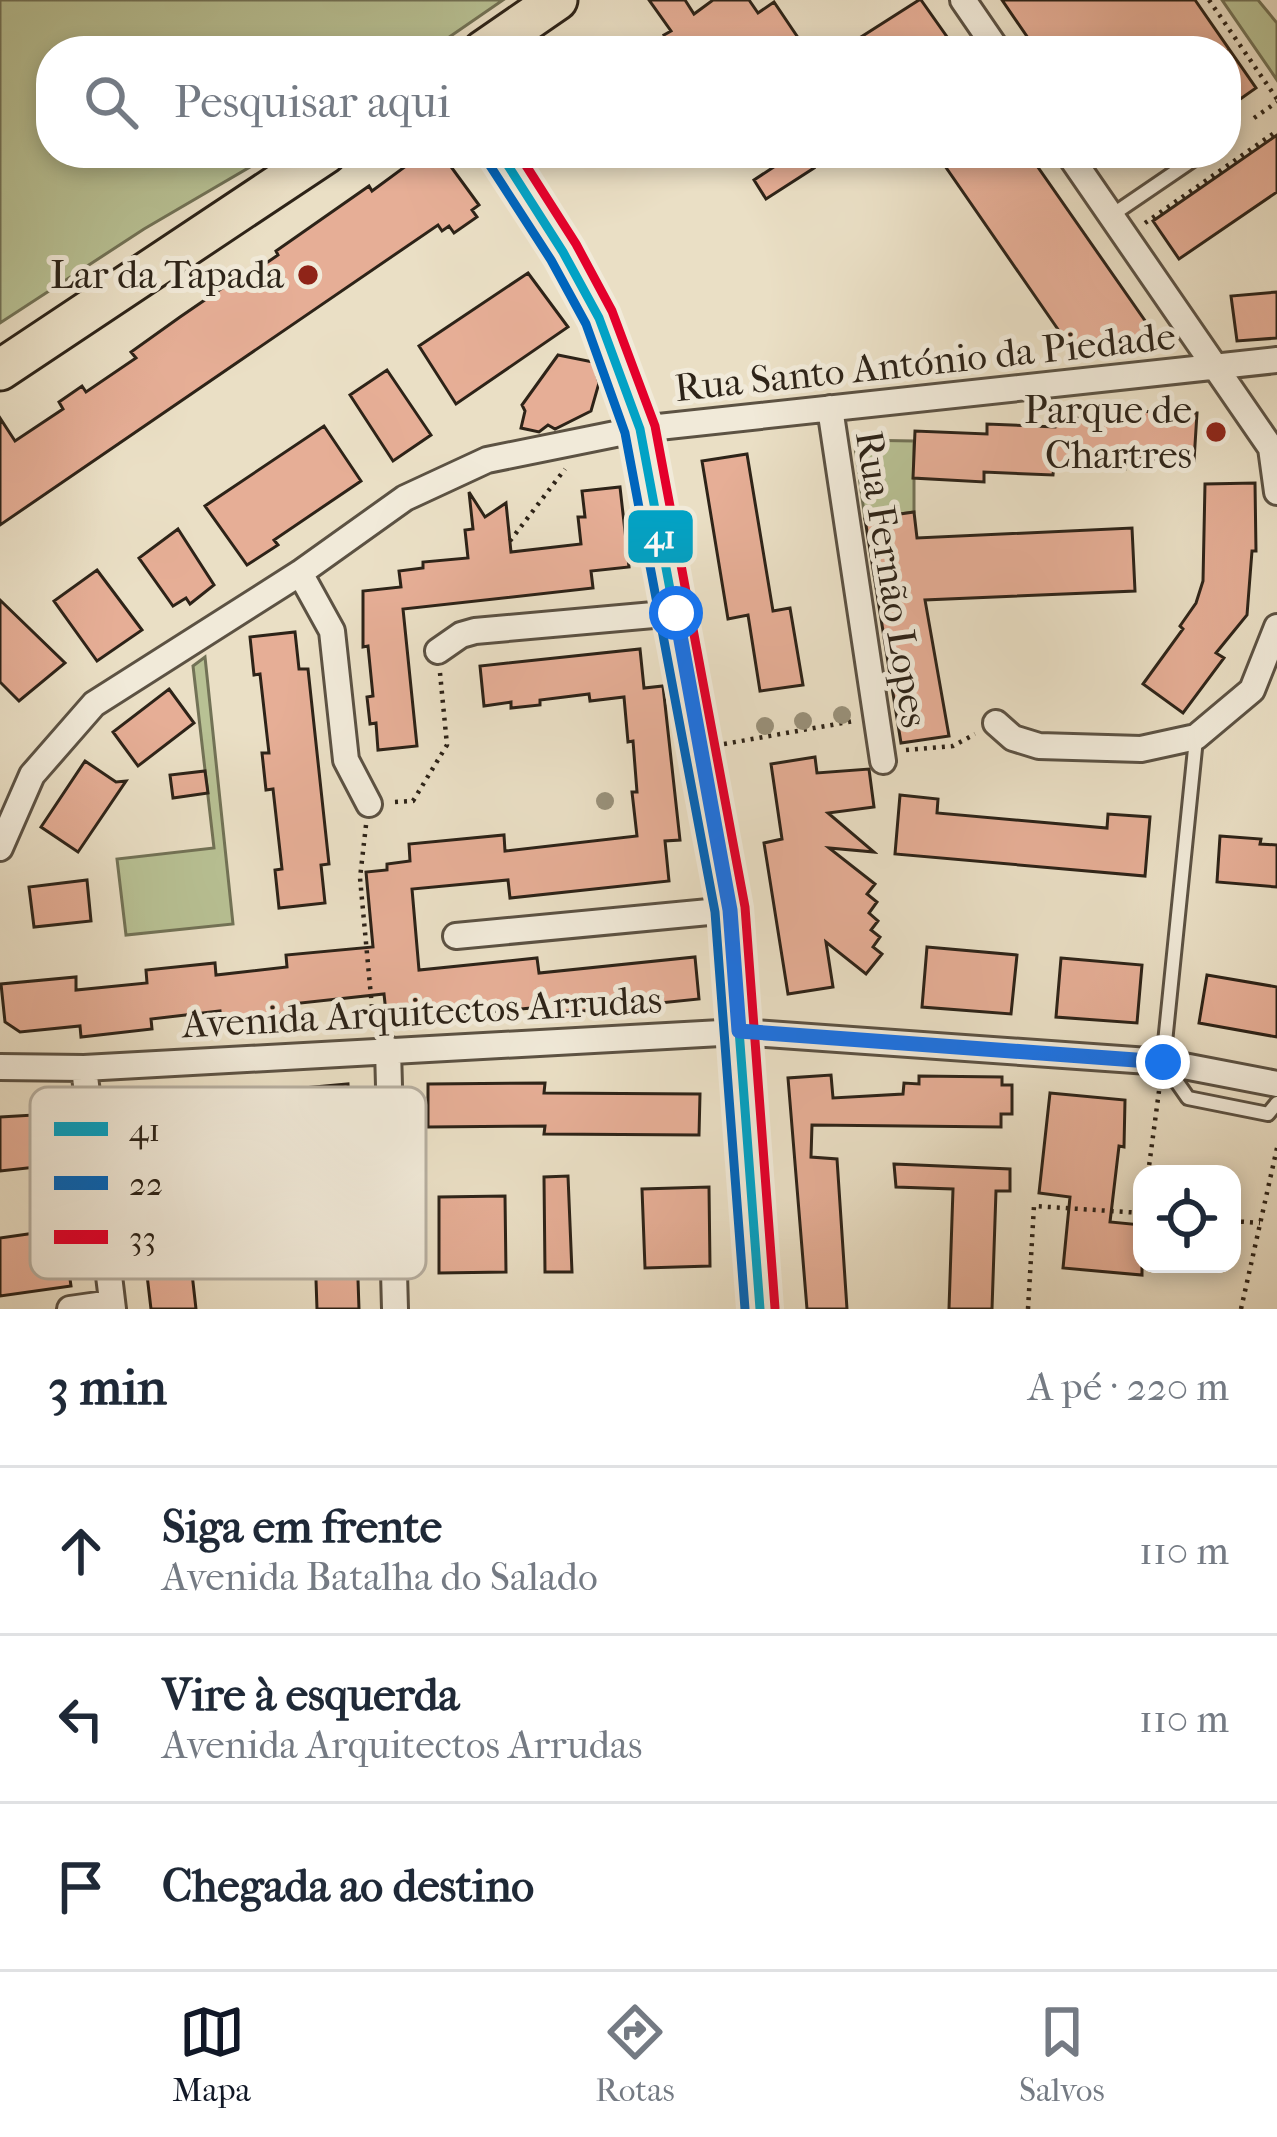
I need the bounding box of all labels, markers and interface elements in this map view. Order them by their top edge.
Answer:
search box [36,36,1241,168]
icon: search [78,69,144,135]
text: Pesquisar aqui [174,76,450,129]
place label: Lar da Tapada [50,252,285,298]
marker: Lar da Tapada [295,262,321,288]
street label: Rua Santo António da Piedade [672,313,1178,411]
place label: Parque de Chartres [1024,387,1192,478]
marker: Parque de Chartres [1203,419,1229,445]
street label: Rua Fernão Lopes [846,427,938,731]
line badge: 41 [626,508,695,565]
text: 41 [643,518,676,558]
route start [649,586,703,640]
street label: Avenida Arquitectos Arrudas [179,976,663,1048]
route end [1136,1035,1190,1089]
legend [30,1087,426,1279]
text: 41 [129,1111,160,1150]
text: 22 [129,1165,163,1204]
map controls [1133,1165,1241,1273]
button: locate [1133,1165,1241,1273]
text: 33 [129,1219,156,1258]
text: 3 min [48,1357,167,1417]
text: A pé · 220 m [1028,1364,1229,1410]
text: Siga em frente [162,1501,442,1554]
icon: ahead [48,1518,114,1584]
text: 110 m [1139,1528,1229,1574]
text: Avenida Batalha do Salado [162,1554,598,1600]
text: Vire à esquerda [162,1669,459,1722]
icon: left [48,1686,114,1752]
text: 110 m [1139,1696,1229,1742]
text: Avenida Arquitectos Arrudas [162,1722,642,1768]
icon: arrive [48,1854,114,1920]
text: Chegada ao destino [162,1860,534,1913]
tab: Mapa [172,1999,251,2110]
tab: Rotas [595,1999,675,2110]
tab: Salvos [1019,1999,1105,2110]

